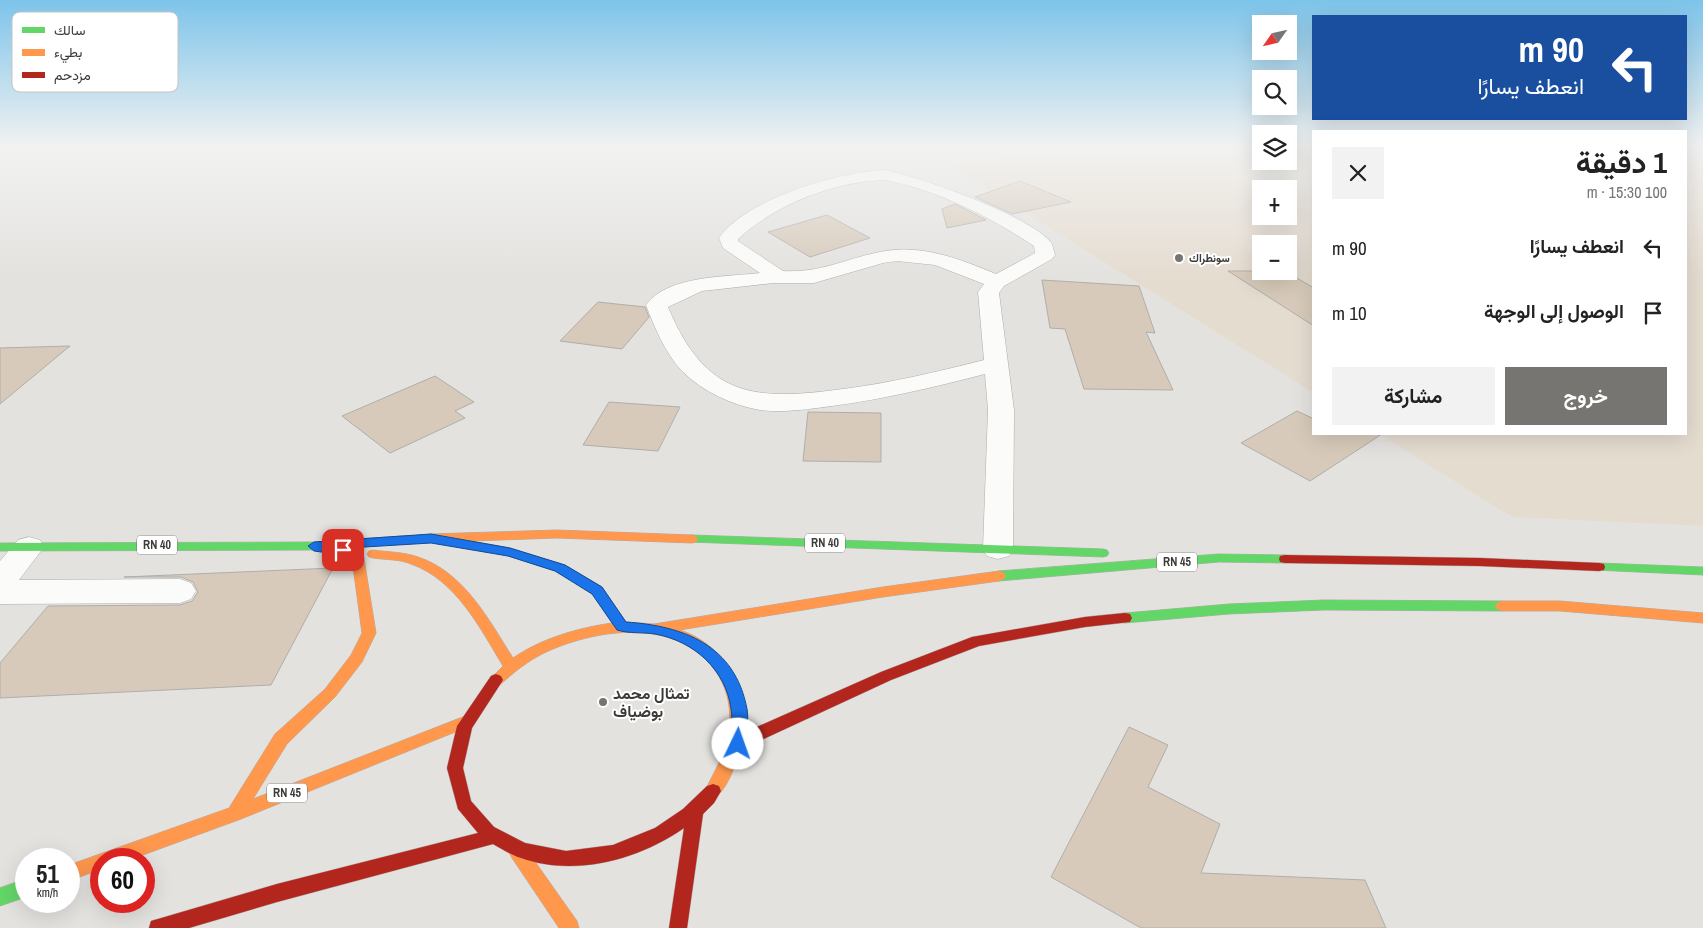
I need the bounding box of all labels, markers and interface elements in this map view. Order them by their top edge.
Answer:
legend [12,12,178,92]
north arrow [1252,15,1298,60]
map controls [1252,15,1297,280]
text: سالك [54,21,85,39]
text: 90 m [1519,26,1584,73]
icon: left [1602,35,1667,100]
text: بطيء [54,43,82,64]
text: مزدحم [54,66,91,84]
button: search [1252,70,1297,115]
text: انعطف يسارًا [1477,71,1584,101]
button: layers [1252,125,1297,170]
text: 1 دقيقة [1576,142,1667,182]
button: close [1332,147,1384,199]
button: + [1252,180,1297,225]
text: 100 m · 15:30 [1587,181,1667,203]
text: انعطف يسارًا [1530,233,1624,259]
icon: left [1639,234,1667,262]
button: − [1252,235,1297,280]
text: 90 m [1332,235,1367,261]
place label: سونطراك [1189,251,1230,265]
marker: سونطراك [1173,252,1185,264]
text: الوصول إلى الوجهة [1484,298,1624,324]
icon: arrive [1639,299,1667,327]
text: 10 m [1332,300,1367,326]
button: مشاركة [1332,367,1495,425]
button: خروج [1505,367,1667,425]
pin [322,529,364,571]
road number: RN 40 [805,534,845,552]
road number: RN 40 [137,536,177,554]
icon: arrive [329,536,357,564]
road number: RN 45 [1157,552,1197,572]
place label: تمثال محمد بوضياف [613,682,689,722]
marker: تمثال محمد بوضياف [597,696,609,708]
position arrow [711,717,763,769]
road number: RN 45 [267,784,307,802]
speed limit sign: 60 [90,848,155,913]
text: 51 [36,857,59,891]
text: km/h [37,885,58,901]

